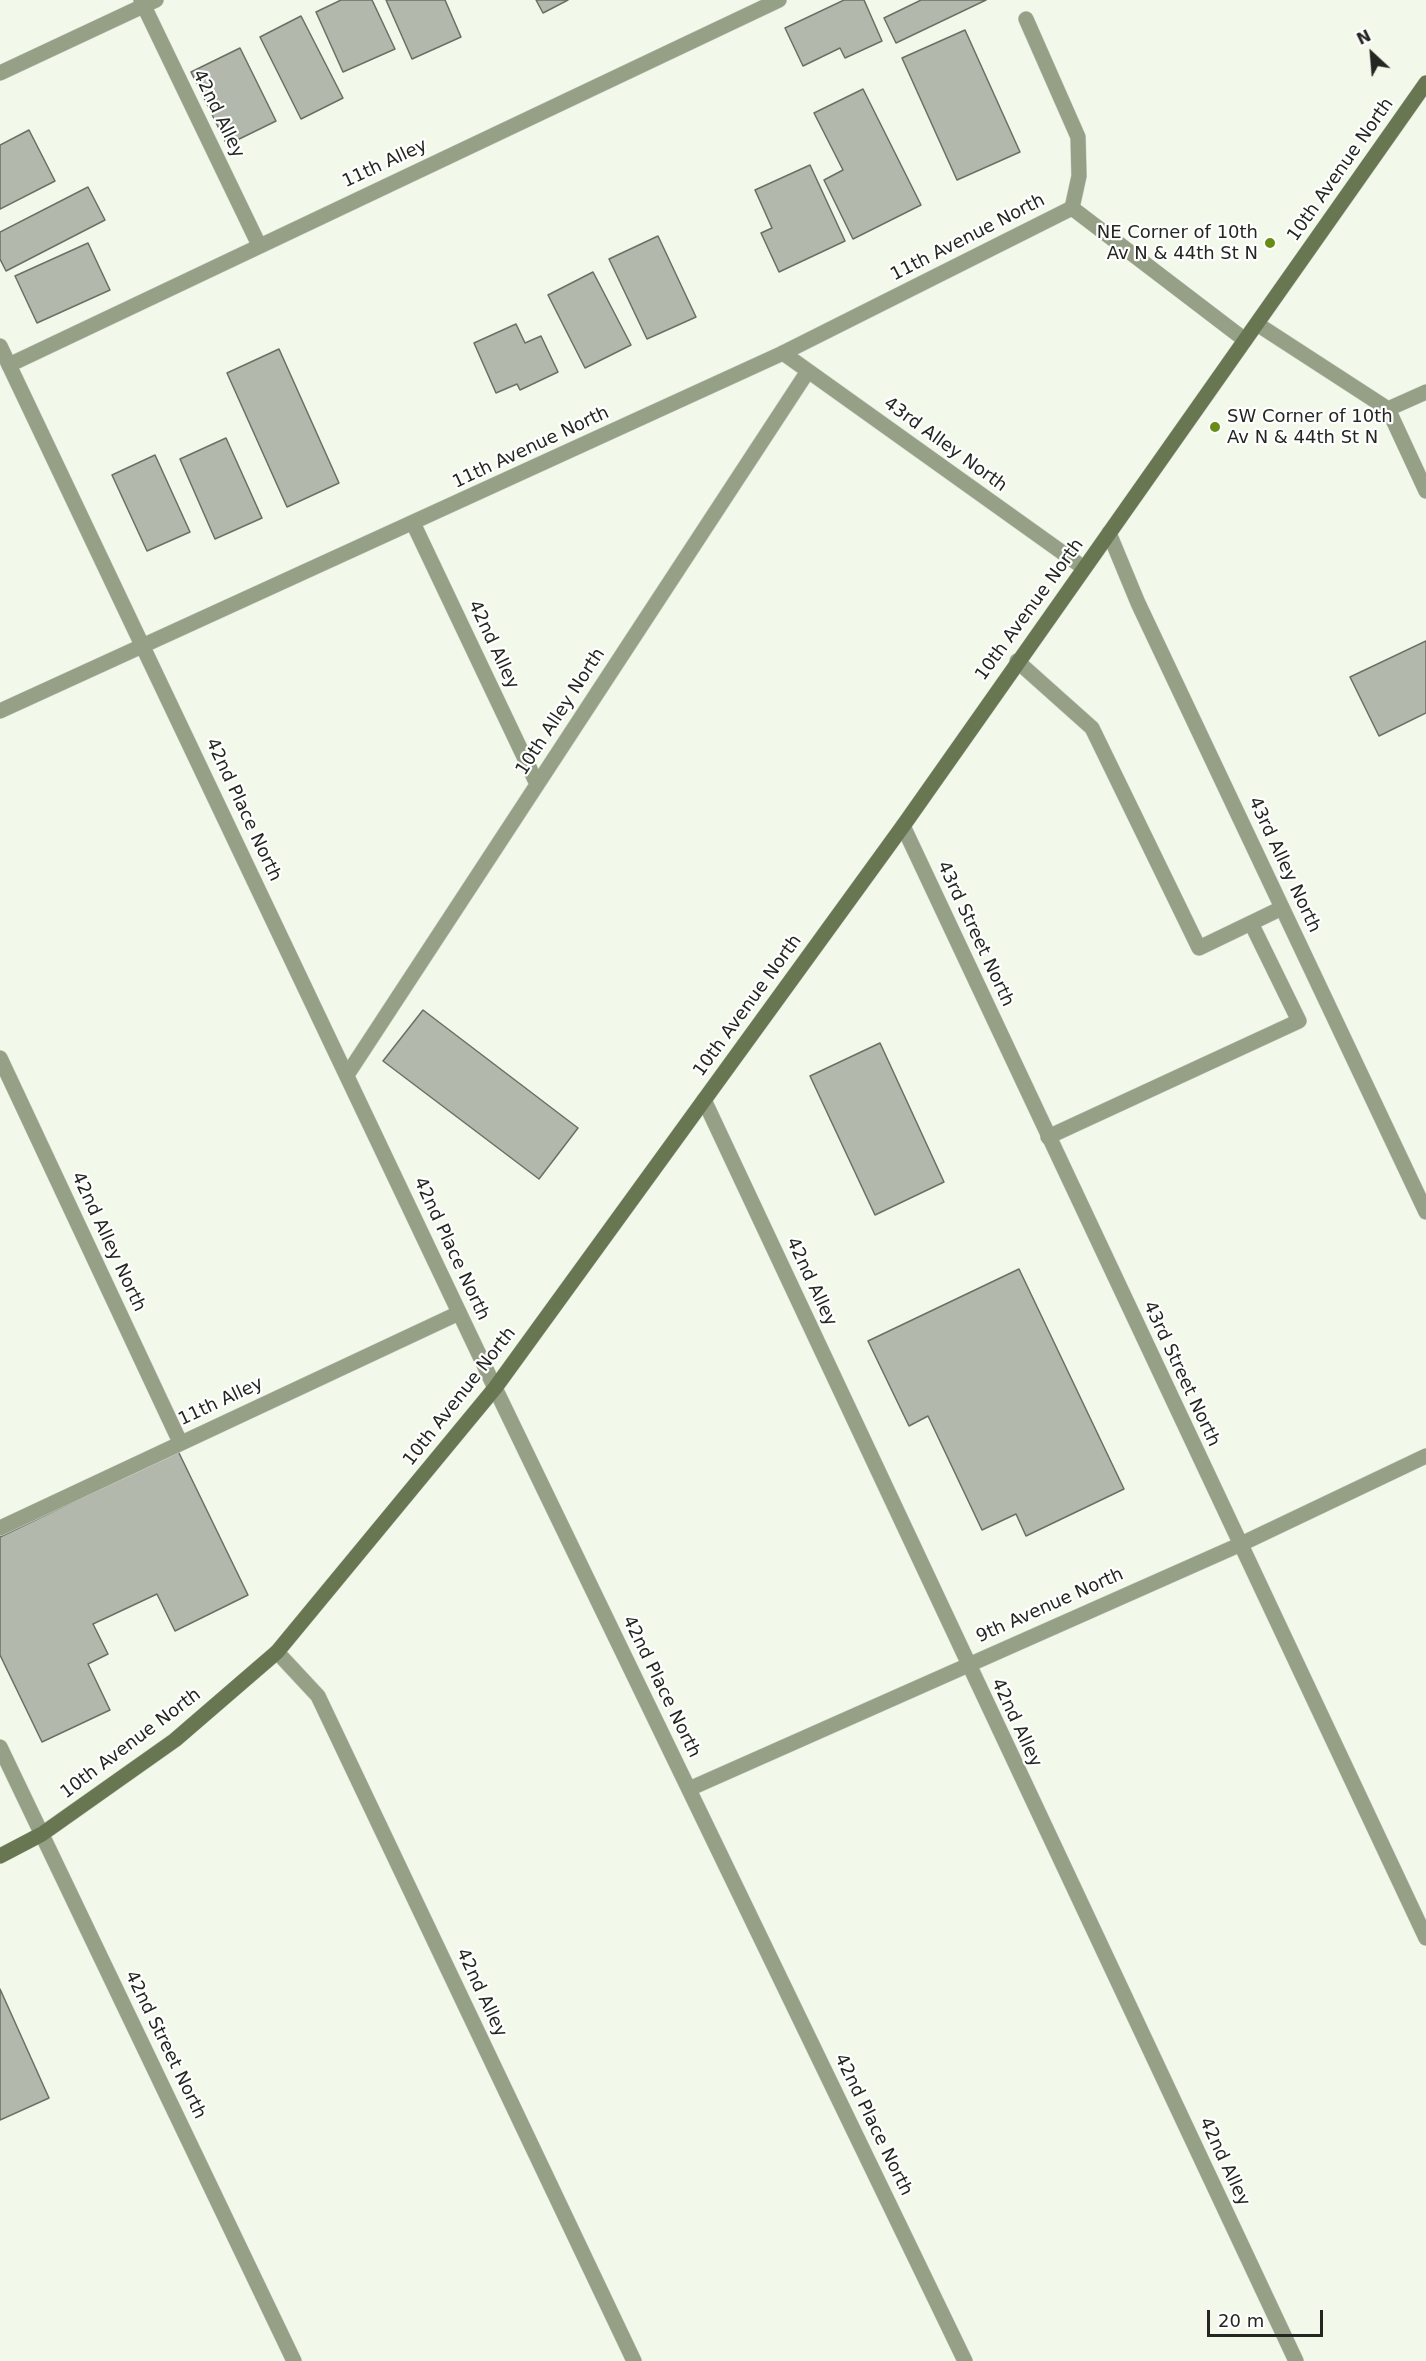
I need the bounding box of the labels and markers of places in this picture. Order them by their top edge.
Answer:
place label: NE Corner of 10th Av N & 44th St N [1097,222,1258,264]
marker: NE Corner of 10th Av N & 44th St N [1263,236,1277,250]
place label: SW Corner of 10th Av N & 44th St N [1227,406,1393,448]
marker: SW Corner of 10th Av N & 44th St N [1208,420,1222,434]

